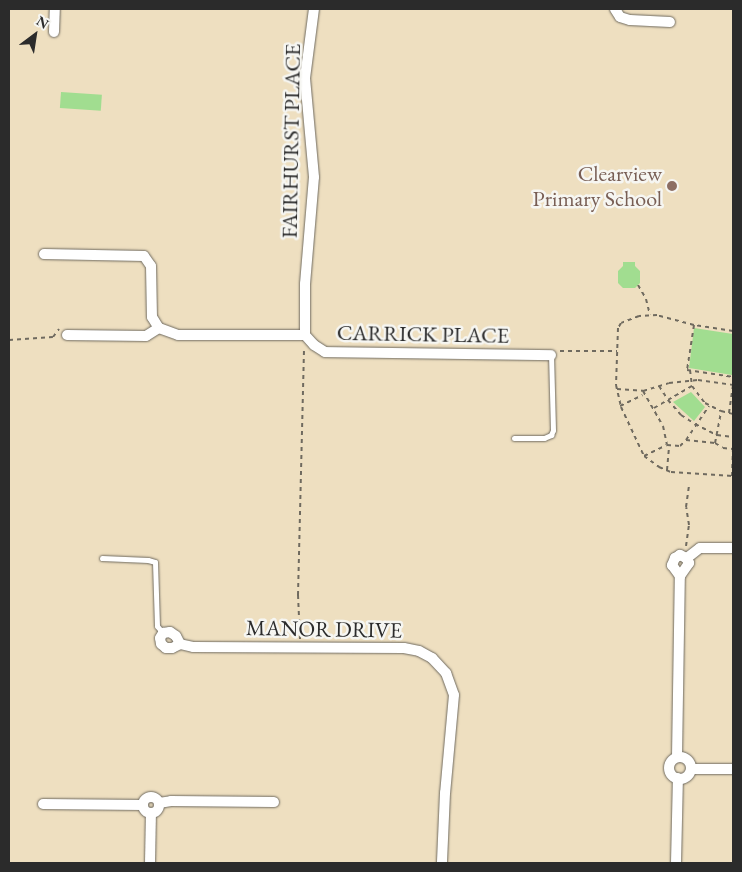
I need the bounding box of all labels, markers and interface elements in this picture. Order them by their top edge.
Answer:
north arrow [10,10,60,60]
text: N [33,12,52,33]
street label: FAIRHURST PLACE [276,43,306,239]
place label: Clearview Primary School [533,160,662,212]
marker: Clearview Primary School [666,180,678,192]
street label: CARRICK PLACE [337,319,509,349]
street label: MANOR DRIVE [246,614,402,644]

